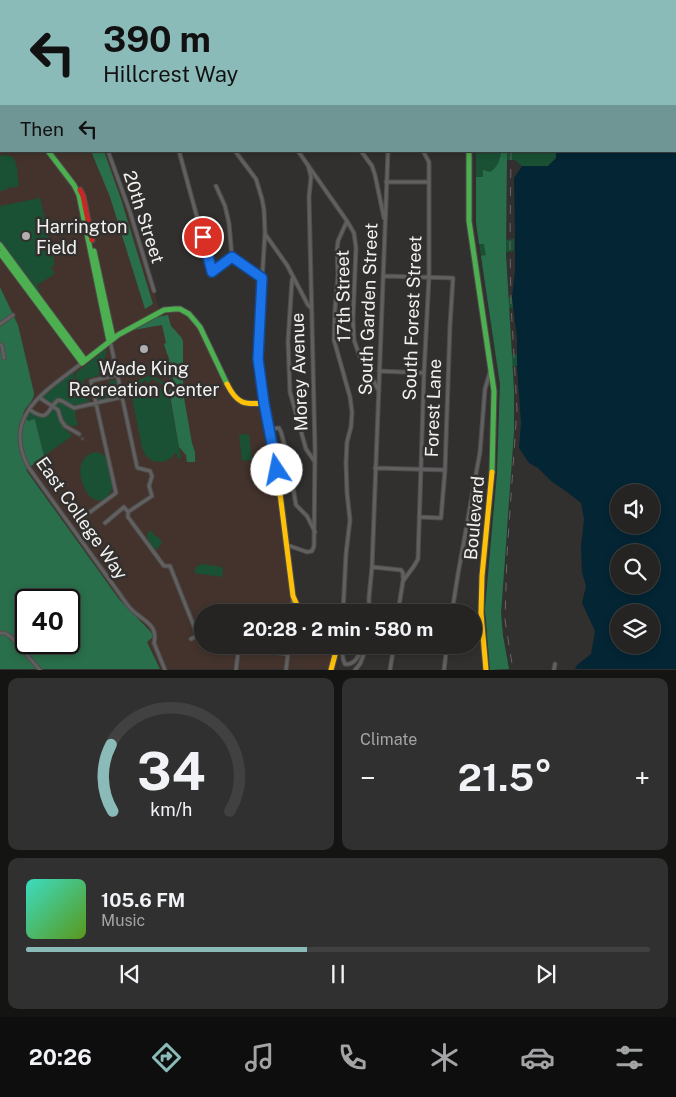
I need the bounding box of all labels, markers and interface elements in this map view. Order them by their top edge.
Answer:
text: 390 m [103,19,211,60]
icon: left [20,20,85,85]
text: Hillcrest Way [103,61,238,87]
icon: left [74,115,102,143]
text: Then [20,118,64,140]
street label: 20th Street [119,168,169,266]
place label: Harrington Field [36,216,127,258]
pin [182,216,224,258]
street label: South Garden Street [354,222,382,396]
icon: arrive [189,223,217,251]
marker: Harrington Field [20,230,32,242]
street label: South Forest Street [399,235,425,401]
street label: 17th Street [332,250,354,342]
street label: Morey Avenue [286,312,312,432]
marker: Wade King Recreation Center [138,343,150,355]
place label: Wade King Recreation Center [68,358,220,400]
street label: Forest Lane [421,358,445,458]
position arrow [250,443,302,495]
street label: East College Way [32,453,132,584]
street label: Boulevard [460,475,488,561]
map controls [610,484,660,654]
button: sound [610,484,660,534]
button: search [610,544,660,594]
speed limit sign: 40 [15,589,80,654]
button: layers [610,604,660,654]
text: 20:28 · 2 min · 580 m [243,618,433,640]
text: Climate [360,730,417,749]
text: 34 [137,741,205,802]
text: 21.5° [458,755,552,800]
text: − [360,761,376,794]
text: + [634,761,650,794]
text: km/h [150,799,192,820]
text: 105.6 FM [101,889,185,911]
text: Music [101,911,145,930]
icon: previous [116,960,144,988]
icon: pause [324,960,352,988]
icon: next [532,960,560,988]
icon: directions [149,1040,184,1075]
icon: music [242,1040,277,1075]
icon: phone [335,1040,370,1075]
icon: climate [427,1040,462,1075]
icon: car [520,1040,555,1075]
icon: filters [612,1040,647,1075]
text: 20:26 [29,1044,92,1070]

